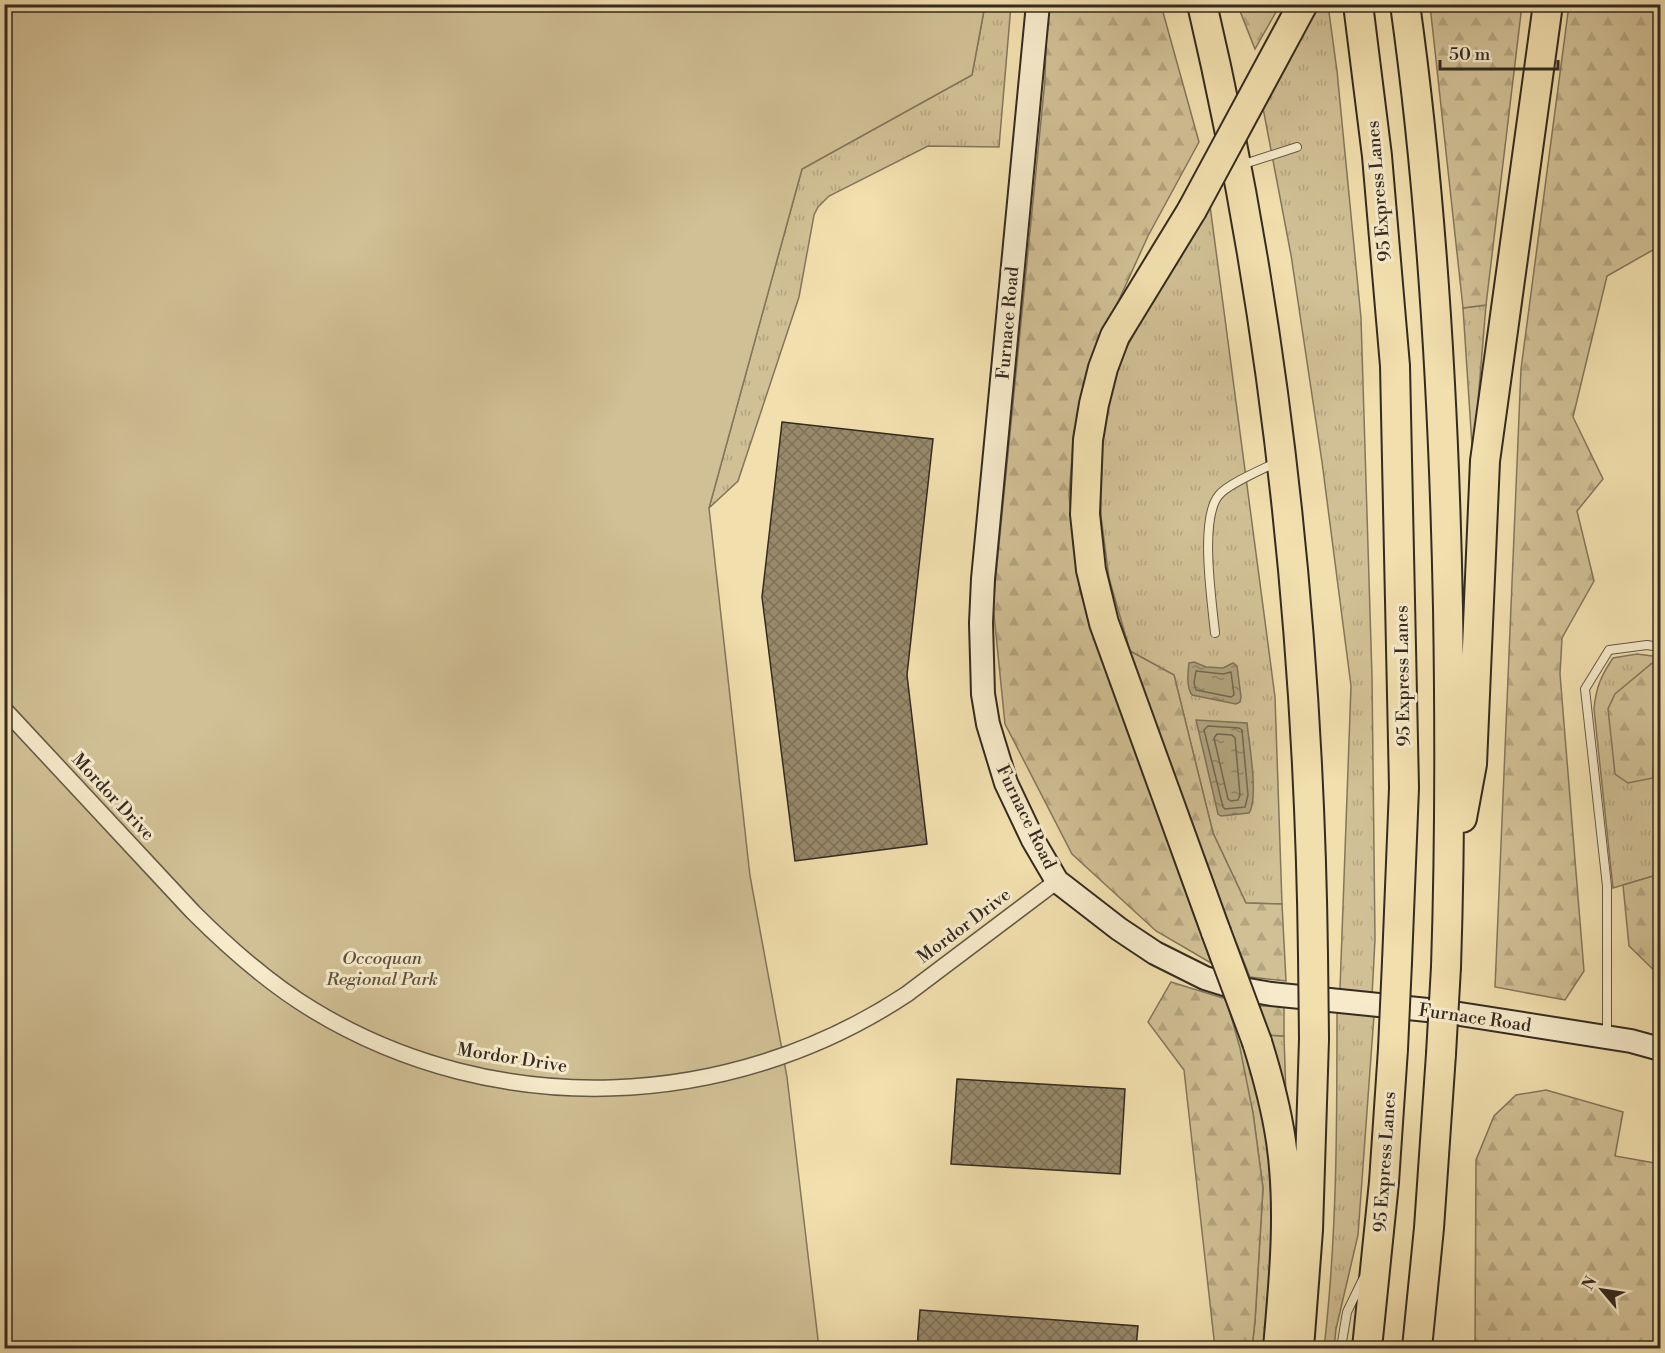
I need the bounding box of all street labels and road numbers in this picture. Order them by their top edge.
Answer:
street label: 95 Express Lanes [1361,119,1397,262]
street label: Furnace Road [992,265,1024,381]
street label: 95 Express Lanes [1390,605,1416,747]
street label: Mordor Drive [67,748,159,846]
street label: Furnace Road [991,761,1062,874]
street label: Mordor Drive [913,883,1015,969]
street label: Furnace Road [1417,999,1534,1037]
street label: Mordor Drive [455,1038,569,1078]
street label: 95 Express Lanes [1369,1091,1401,1233]

